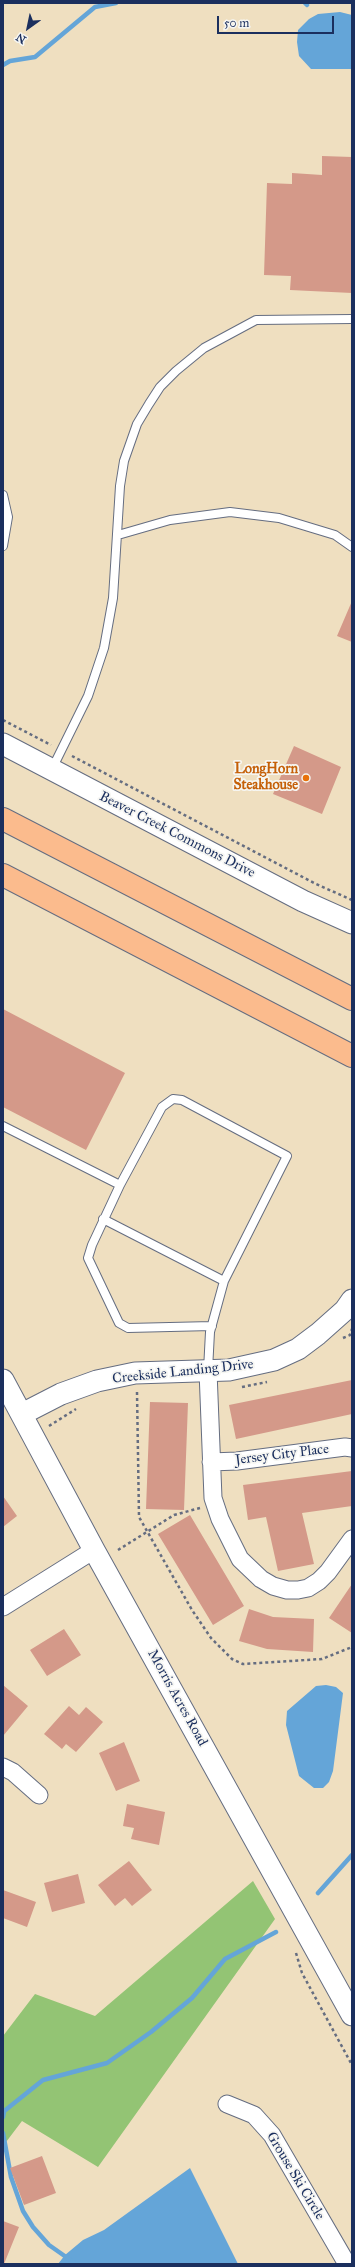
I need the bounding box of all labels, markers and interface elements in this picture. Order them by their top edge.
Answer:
north arrow [8,8,48,48]
scale bar [219,8,336,34]
text: 50 m [224,16,249,30]
text: N [14,30,29,46]
place label: LongHorn Steakhouse [233,762,298,794]
marker: LongHorn Steakhouse [301,773,311,783]
street label: Beaver Creek Commons Drive [96,788,258,882]
street label: Creekside Landing Drive [112,1356,254,1388]
street label: Jersey City Place [234,1441,330,1469]
street label: Morris Acres Road [143,1647,211,1749]
street label: Grouse Ski Circle [262,2129,328,2223]

